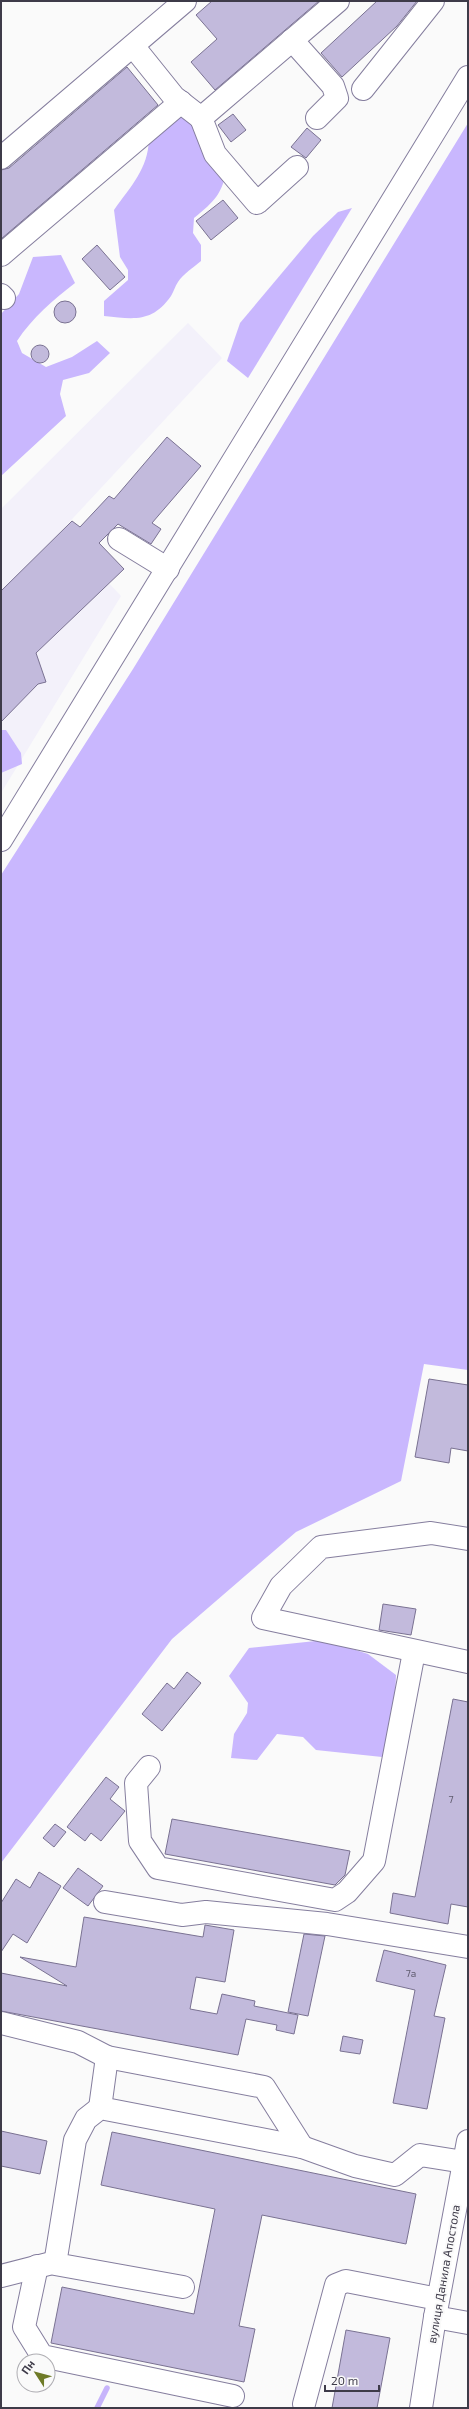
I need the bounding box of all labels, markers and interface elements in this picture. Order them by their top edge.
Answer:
house number: 7 [448,1793,454,1805]
house number: 7а [406,1967,416,1979]
street label: вулиця Данила Апостола [424,2203,463,2344]
north arrow [16,2353,56,2393]
text: Пн [18,2357,37,2376]
scale bar [325,2367,379,2393]
text: 20 m [331,2373,358,2387]

